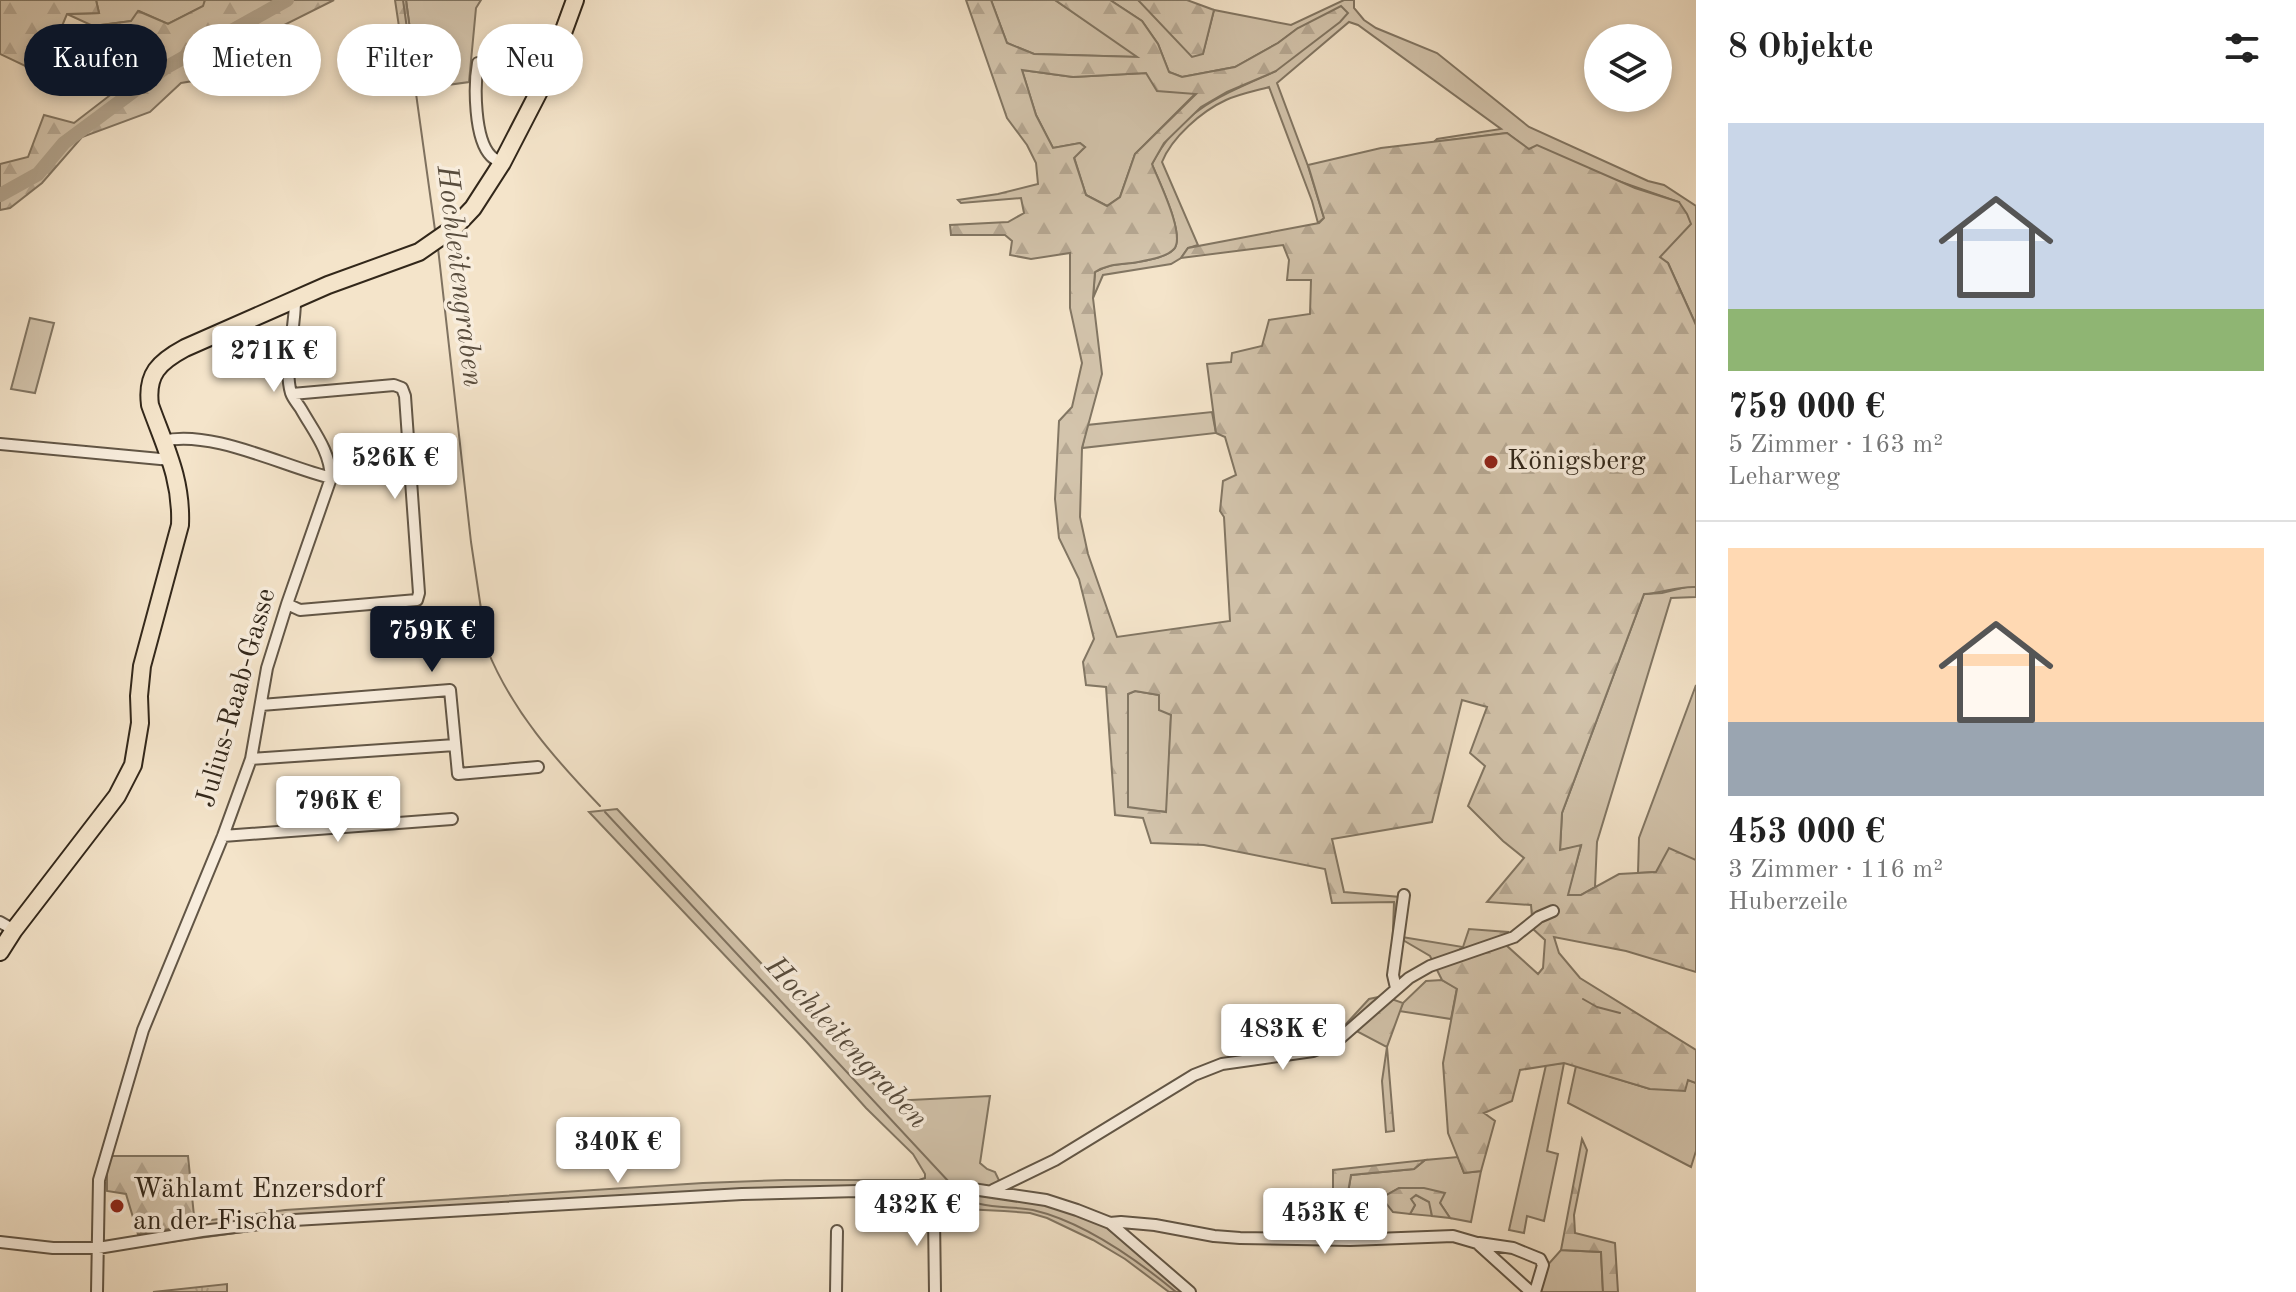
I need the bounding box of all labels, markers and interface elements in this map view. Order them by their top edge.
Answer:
chip: Kaufen [24,24,167,96]
chip: Mieten [183,24,321,96]
chip: Filter [337,24,461,96]
chip: Neu [477,24,583,96]
map controls [1584,24,1672,112]
button: layers [1584,24,1672,112]
icon: filters [2220,26,2264,70]
text: 8 Objekte [1728,31,1874,65]
water label: Hochleitengraben [430,162,487,389]
icon: home [1924,175,2068,319]
pin: 271K € [209,326,339,394]
text: 271K € [230,339,318,365]
text: 759 000 € [1728,391,1885,425]
text: 5 Zimmer · 163 m² [1728,432,1943,458]
pin: 526K € [330,433,460,501]
text: 526K € [351,446,439,472]
place label: Königsberg [1507,448,1646,476]
marker: Königsberg [1482,453,1500,471]
text: Leharweg [1728,464,1840,490]
street label: Julius-Raab-Gasse [192,585,282,811]
icon: home [1924,600,2068,744]
pin: 759K € [367,606,497,674]
text: 759K € [388,619,476,645]
pin: 796K € [273,776,403,844]
text: 796K € [294,789,382,815]
text: 453 000 € [1728,816,1885,850]
text: 3 Zimmer · 116 m² [1728,857,1943,883]
text: Huberzeile [1728,889,1848,915]
water label: Hochleitengraben [758,950,933,1135]
pin: 483K € [1218,1004,1348,1072]
text: 483K € [1239,1017,1327,1043]
pin: 340K € [553,1117,683,1185]
text: 340K € [574,1130,662,1156]
place label: Wählamt Enzersdorf an der Fischa [133,1176,386,1236]
pin: 432K € [852,1180,982,1248]
pin: 453K € [1260,1188,1390,1256]
text: 432K € [873,1193,961,1219]
marker: Wählamt Enzersdorf an der Fischa [108,1197,126,1215]
text: 453K € [1281,1201,1369,1227]

